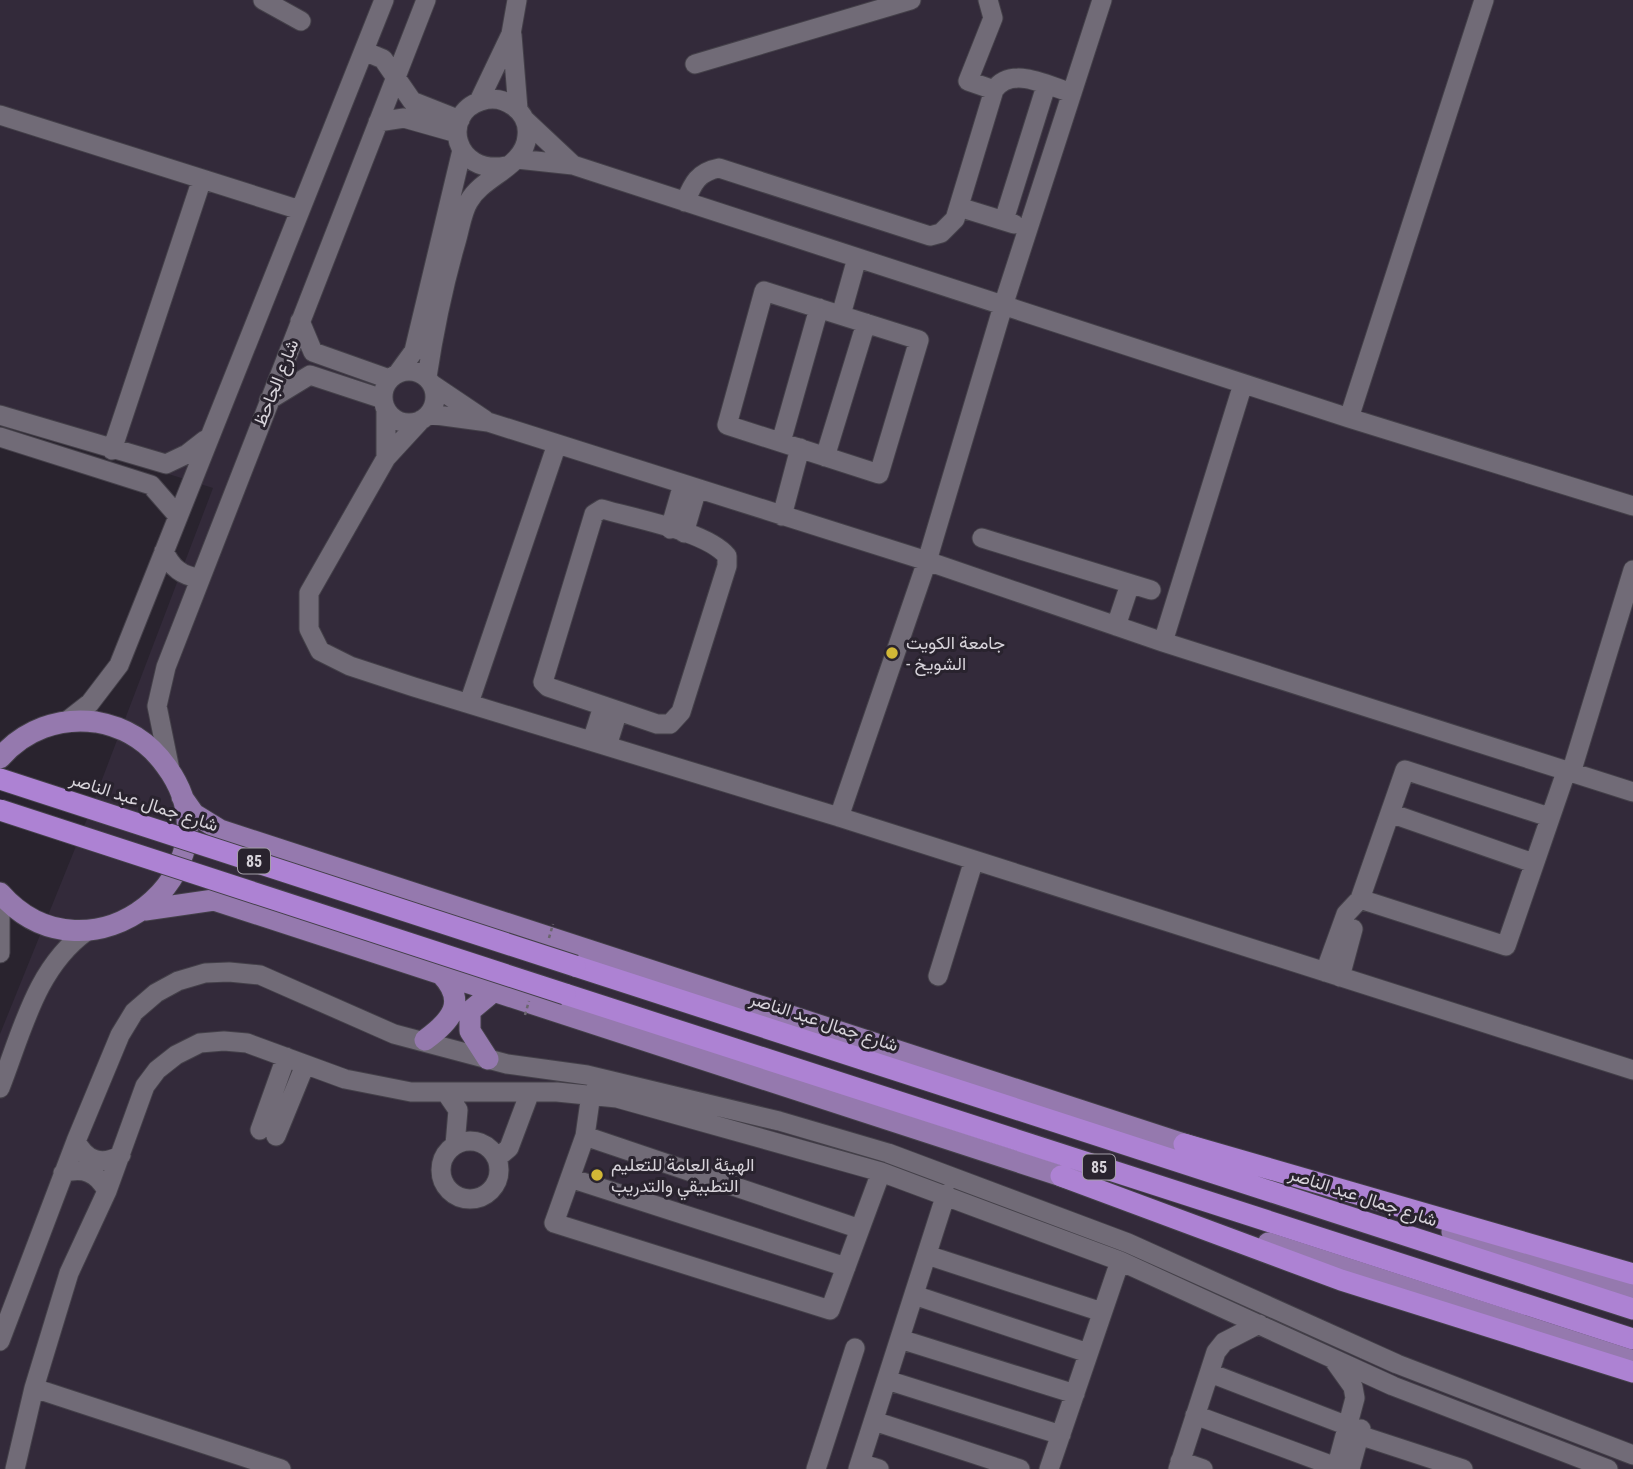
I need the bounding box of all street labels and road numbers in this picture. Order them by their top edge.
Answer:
street label: شارع الجاحظ [248,336,304,430]
street label: شارع جمال عبد الناصر [66,767,221,837]
road number: 85 [238,848,270,874]
street label: شارع جمال عبد الناصر [746,987,901,1057]
road number: 85 [1083,1154,1115,1180]
street label: شارع جمال عبد الناصر [1285,1162,1440,1232]

